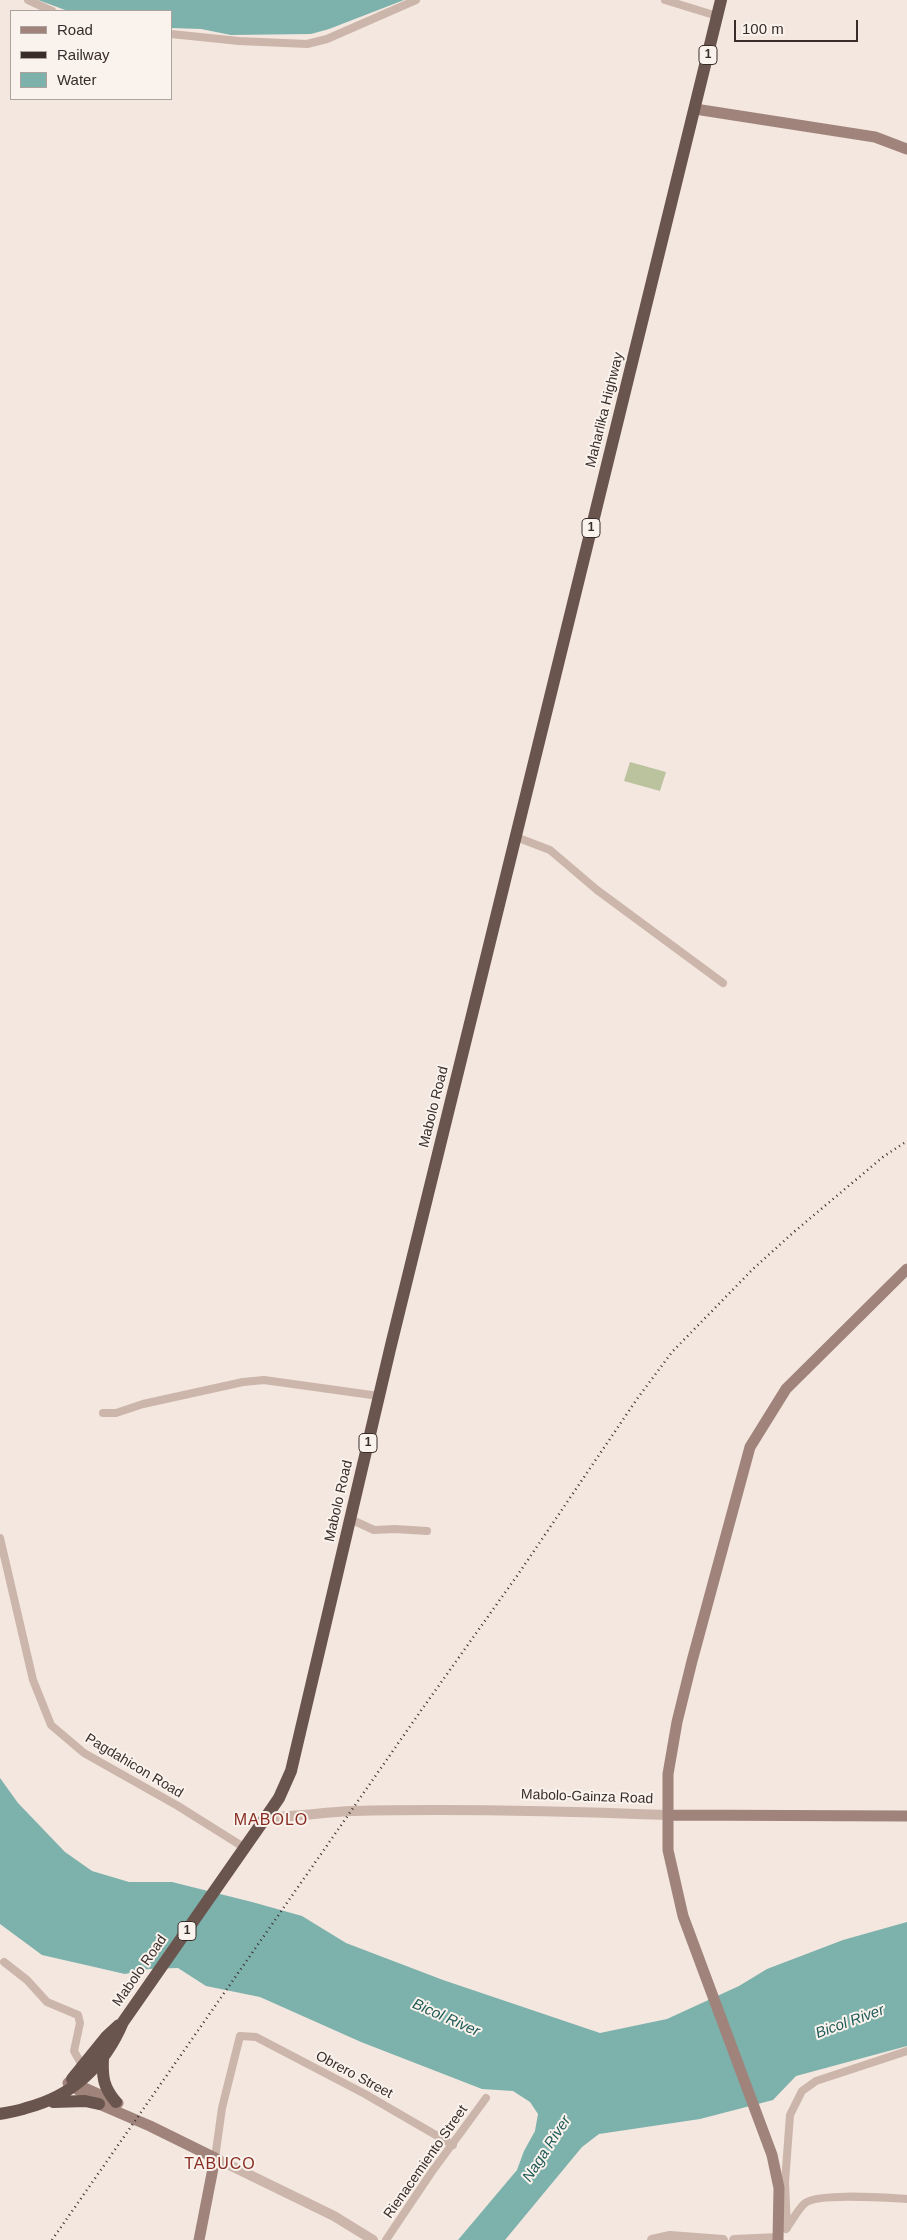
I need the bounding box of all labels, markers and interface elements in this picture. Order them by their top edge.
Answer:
legend [10,10,172,100]
scale bar [737,10,861,42]
text: 100 m [742,20,784,37]
text: Road [57,21,93,38]
text: Railway [57,46,110,63]
road number: 1 [699,46,717,64]
text: Water [57,71,96,88]
street label: Maharlika Highway [583,351,627,469]
road number: 1 [582,518,600,538]
street label: Mabolo Road [416,1065,452,1149]
road number: 1 [359,1434,377,1452]
street label: Mabolo Road [321,1459,357,1543]
street label: Pagdahicon Road [82,1730,186,1802]
street label: Mabolo-Gainza Road [521,1786,653,1808]
district label: MABOLO [233,1811,309,1831]
road number: 1 [178,1922,196,1940]
street label: Mabolo Road [109,1932,171,2010]
water label: Bicol River [410,1995,482,2041]
water label: Bicol River [813,2001,887,2043]
street label: Obrero Street [313,2048,395,2102]
street label: Rienacemiento Street [381,2102,471,2222]
water label: Naga River [519,2113,575,2185]
district label: TABUCO [184,2155,256,2175]

